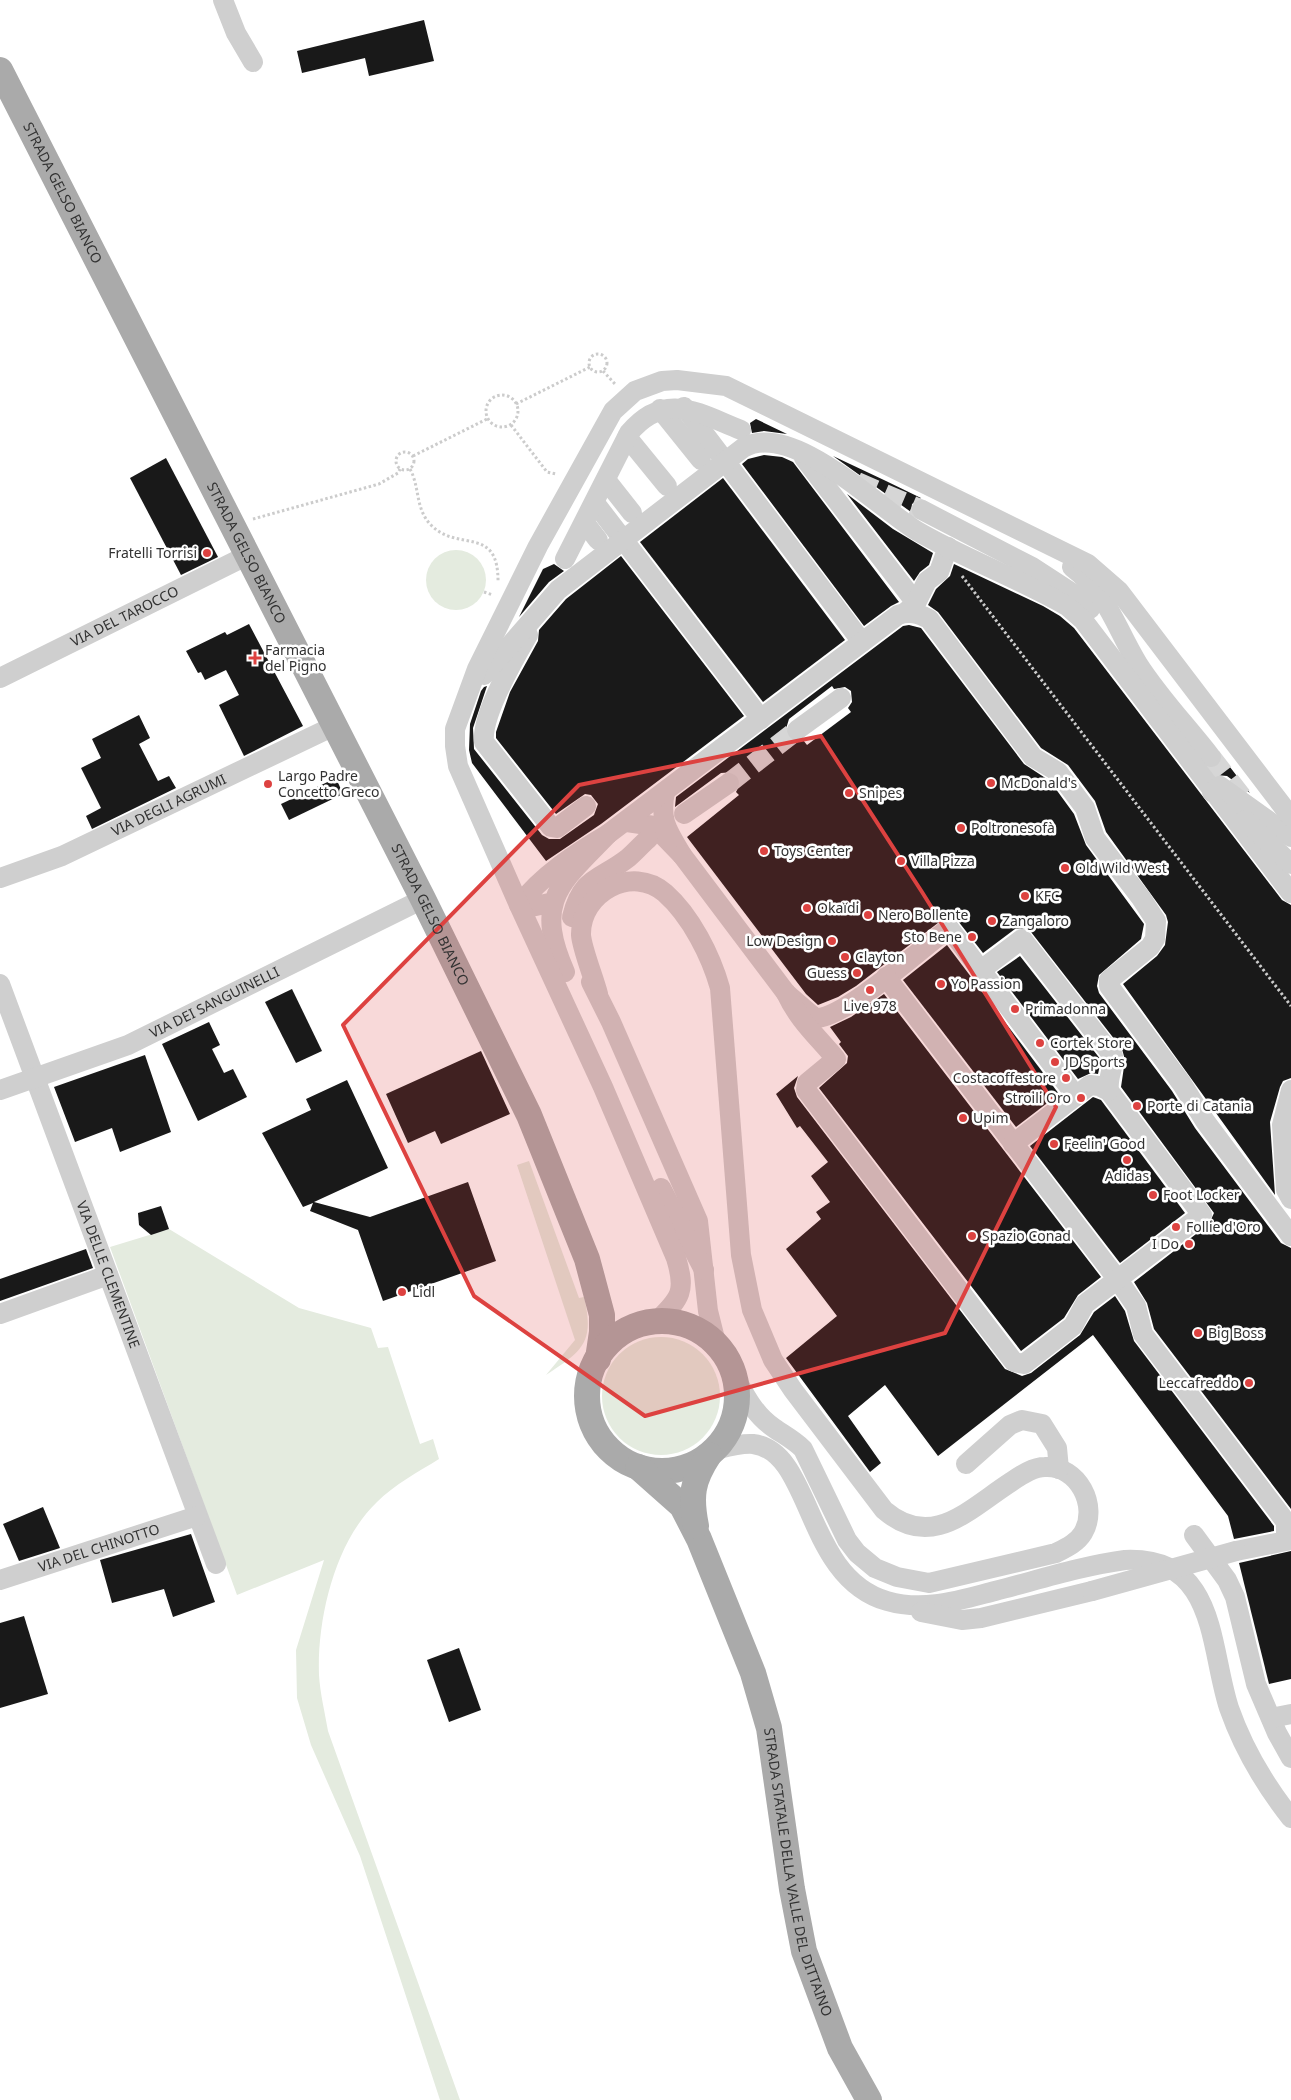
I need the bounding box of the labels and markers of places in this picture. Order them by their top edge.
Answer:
place label: Fratelli Torrisi [108,543,197,562]
marker: Fratelli Torrisi [201,547,213,559]
place label: Farmacia del Pigno [265,640,327,675]
marker: Farmacia del Pigno [249,652,261,664]
place label: Largo Padre Concetto Greco [278,766,380,801]
place label: McDonald's [1001,773,1078,792]
marker: McDonald's [985,777,997,789]
marker: Largo Padre Concetto Greco [262,778,274,790]
place label: Snipes [859,783,902,802]
marker: Snipes [843,787,855,799]
place label: Poltronesofà [971,818,1055,837]
marker: Poltronesofà [955,822,967,834]
place label: Toys Center [774,841,851,860]
marker: Toys Center [758,845,770,857]
place label: Villa Pizza [911,851,975,870]
marker: Villa Pizza [895,855,907,867]
place label: Old Wild West [1075,858,1167,877]
marker: Old Wild West [1059,862,1071,874]
place label: KFC [1035,886,1060,905]
marker: KFC [1019,890,1031,902]
place label: Okaïdi [817,898,859,917]
marker: Okaïdi [801,902,813,914]
place label: Nero Bollente [878,905,969,924]
marker: Nero Bollente [862,909,874,921]
place label: Zangaloro [1002,911,1069,930]
marker: Zangaloro [986,915,998,927]
place label: Sto Bene [904,927,962,946]
place label: Low Design [746,931,822,950]
marker: Sto Bene [966,931,978,943]
marker: Low Design [826,935,838,947]
place label: Clayton [855,947,905,966]
marker: Clayton [839,951,851,963]
place label: Guess [807,963,847,982]
marker: Guess [851,967,863,979]
place label: Yo Passion [951,974,1021,993]
marker: Yo Passion [935,978,947,990]
marker: Live 978 [864,984,876,996]
place label: Live 978 [843,996,897,1015]
place label: Primadonna [1025,999,1106,1018]
marker: Primadonna [1009,1003,1021,1015]
place label: Cortek Store [1050,1033,1132,1052]
marker: Cortek Store [1034,1037,1046,1049]
place label: JD Sports [1063,1052,1125,1071]
marker: JD Sports [1049,1056,1061,1068]
place label: Costacoffestore [953,1068,1056,1087]
marker: Costacoffestore [1060,1072,1072,1084]
place label: Stroili Oro [1005,1088,1071,1107]
marker: Stroili Oro [1075,1092,1087,1104]
place label: Porte di Catania [1147,1096,1252,1115]
marker: Porte di Catania [1131,1100,1143,1112]
place label: Upim [973,1108,1009,1127]
marker: Upim [957,1112,969,1124]
place label: Feelin' Good [1064,1134,1145,1153]
marker: Feelin' Good [1048,1138,1060,1150]
marker: Adidas [1121,1154,1133,1166]
place label: Adidas [1105,1166,1149,1185]
place label: Foot Locker [1163,1185,1240,1204]
marker: Foot Locker [1147,1189,1159,1201]
place label: Follie d'Oro [1186,1217,1261,1236]
marker: Follie d'Oro [1170,1221,1182,1233]
place label: Spazio Conad [982,1226,1071,1245]
marker: Spazio Conad [966,1230,978,1242]
place label: I Do [1152,1234,1179,1253]
marker: I Do [1183,1238,1195,1250]
place label: Lidl [412,1282,435,1301]
marker: Lidl [396,1286,408,1298]
place label: Big Boss [1208,1323,1264,1342]
marker: Big Boss [1192,1327,1204,1339]
place label: Leccafreddo [1159,1373,1239,1392]
marker: Leccafreddo [1243,1377,1255,1389]

